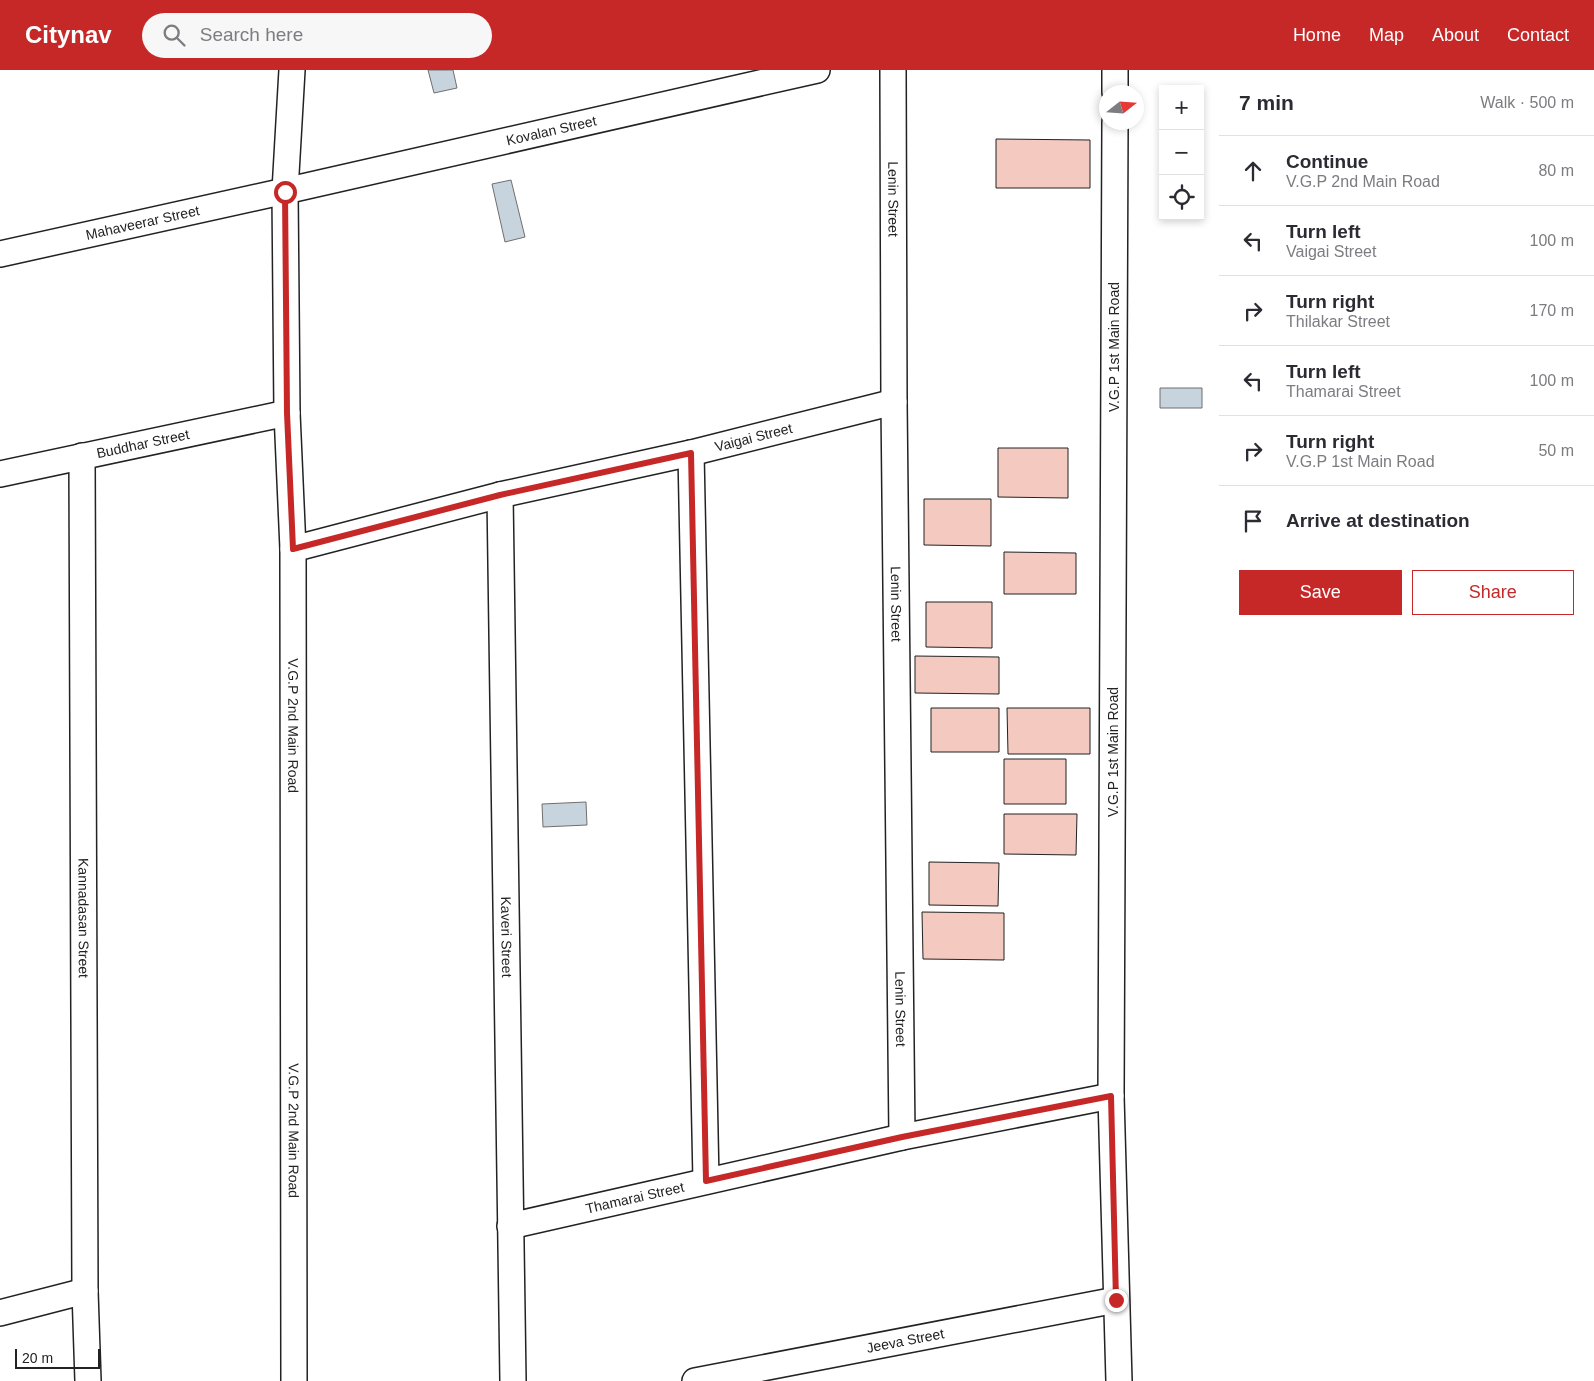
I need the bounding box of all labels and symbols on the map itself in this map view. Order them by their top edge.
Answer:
north arrow [1099,85,1144,130]
street label: Kovalan Street [505,112,598,148]
street label: Lenin Street [885,161,902,237]
route start [274,181,297,204]
street label: Mahaveerar Street [84,202,201,243]
street label: V.G.P 1st Main Road [1106,282,1122,412]
street label: Vaigai Street [713,420,794,455]
street label: Buddhar Street [95,426,191,461]
street label: Lenin Street [888,566,905,642]
street label: V.G.P 2nd Main Road [285,658,301,793]
street label: V.G.P 1st Main Road [1105,687,1121,817]
street label: Kannadasan Street [75,858,92,978]
street label: Kaveri Street [498,896,515,978]
street label: Lenin Street [892,971,909,1047]
street label: V.G.P 2nd Main Road [286,1063,302,1198]
street label: Thamarai Street [584,1179,686,1217]
route end [1105,1289,1128,1312]
street label: Jeeva Street [865,1325,945,1356]
scale bar [15,1346,100,1369]

